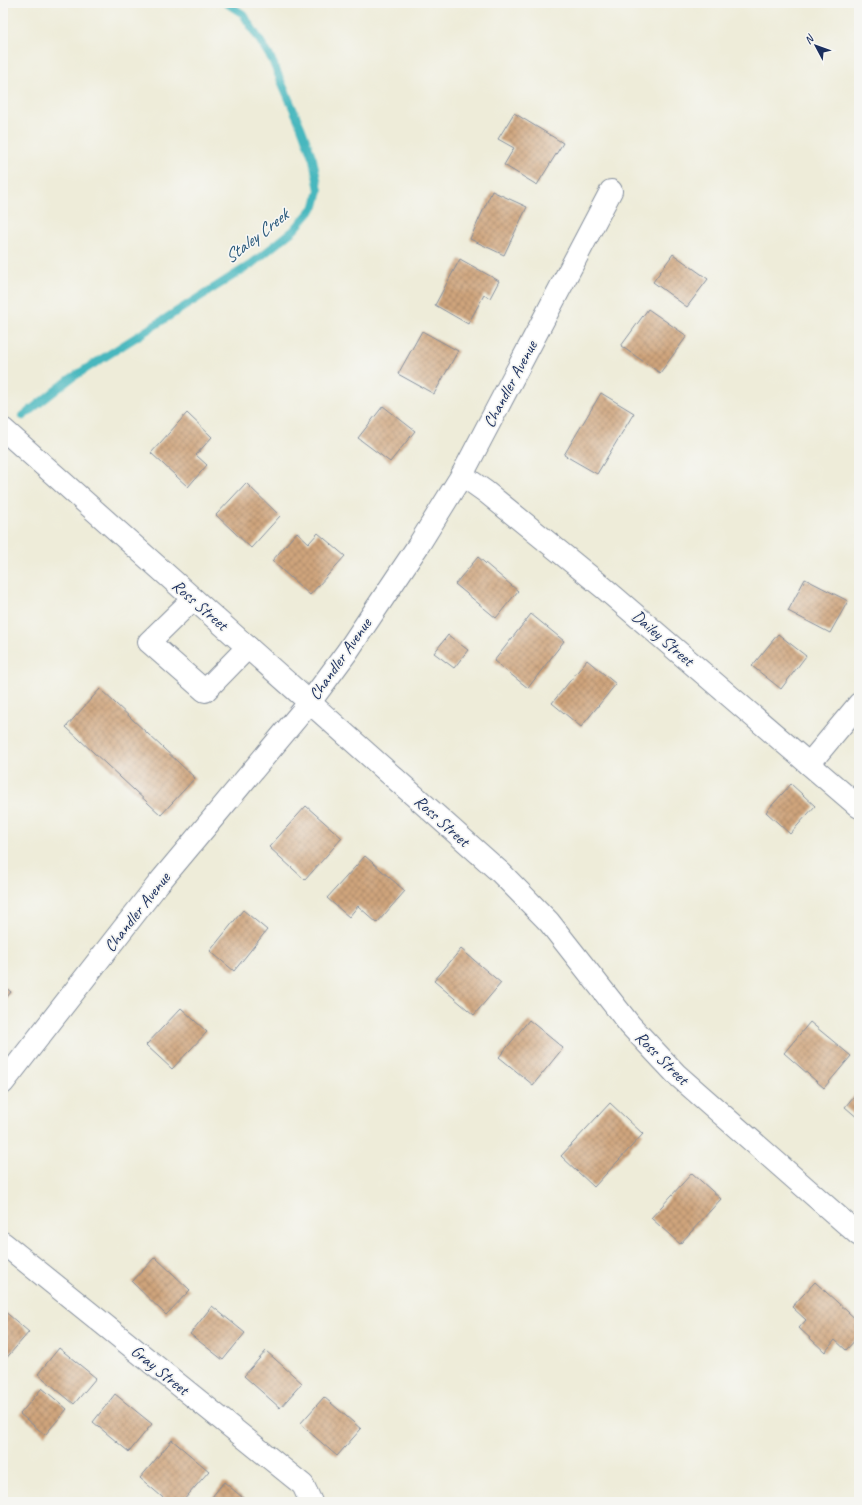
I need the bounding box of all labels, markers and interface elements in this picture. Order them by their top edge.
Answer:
north arrow [796,26,836,66]
text: N [801,31,817,47]
water label: Staley Creek [219,202,295,268]
street label: Chandler Avenue [478,336,542,431]
street label: Ross Street [168,575,234,637]
street label: Dailey Street [628,605,700,672]
street label: Chandler Avenue [304,613,377,704]
street label: Ross Street [410,791,476,853]
street label: Chandler Avenue [99,867,176,956]
street label: Ross Street [631,1027,695,1091]
street label: Gray Street [127,1340,195,1401]

